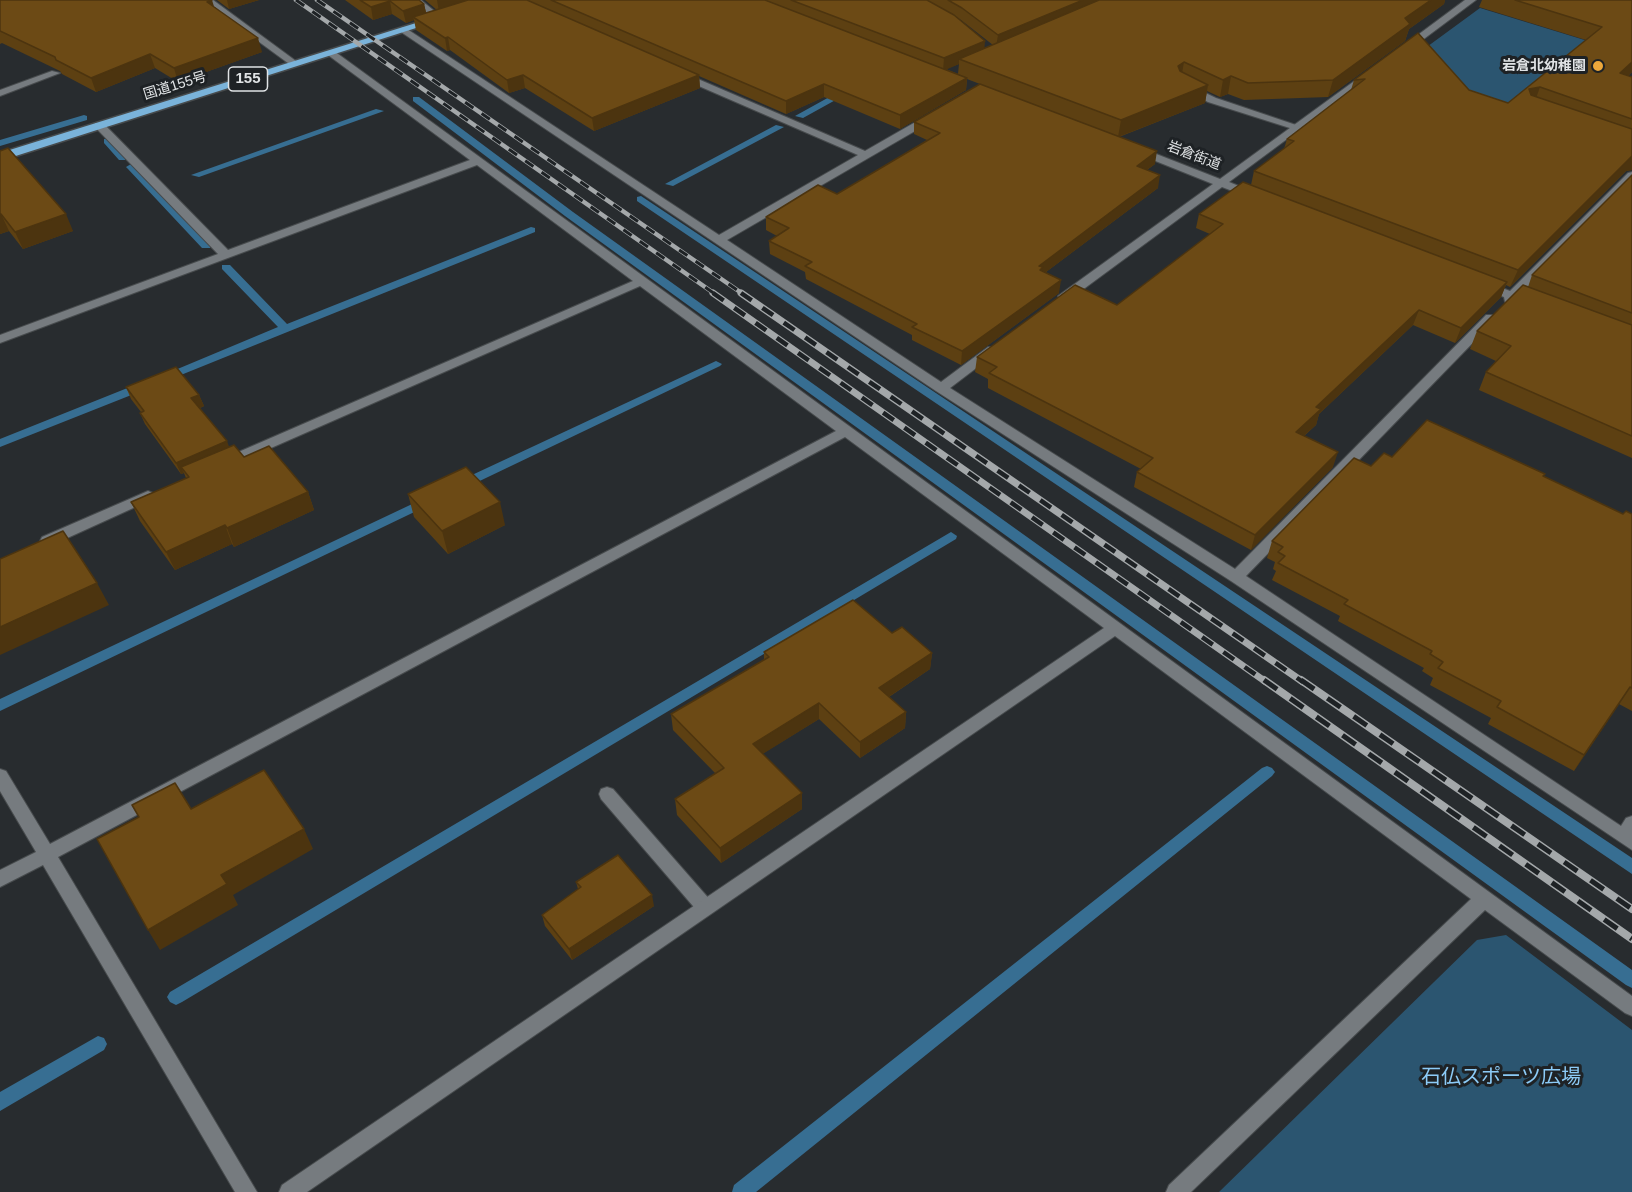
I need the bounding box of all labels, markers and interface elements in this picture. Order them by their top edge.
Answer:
place label: 岩倉北幼稚園 [1502,58,1586,74]
marker: 岩倉北幼稚園 [1591,59,1605,73]
road number: 155 [228,67,268,91]
street label: 国道155号 [141,68,209,104]
street label: 岩倉街道 [1165,138,1223,174]
park label: 石仏スポーツ広場 [1421,1065,1581,1089]

